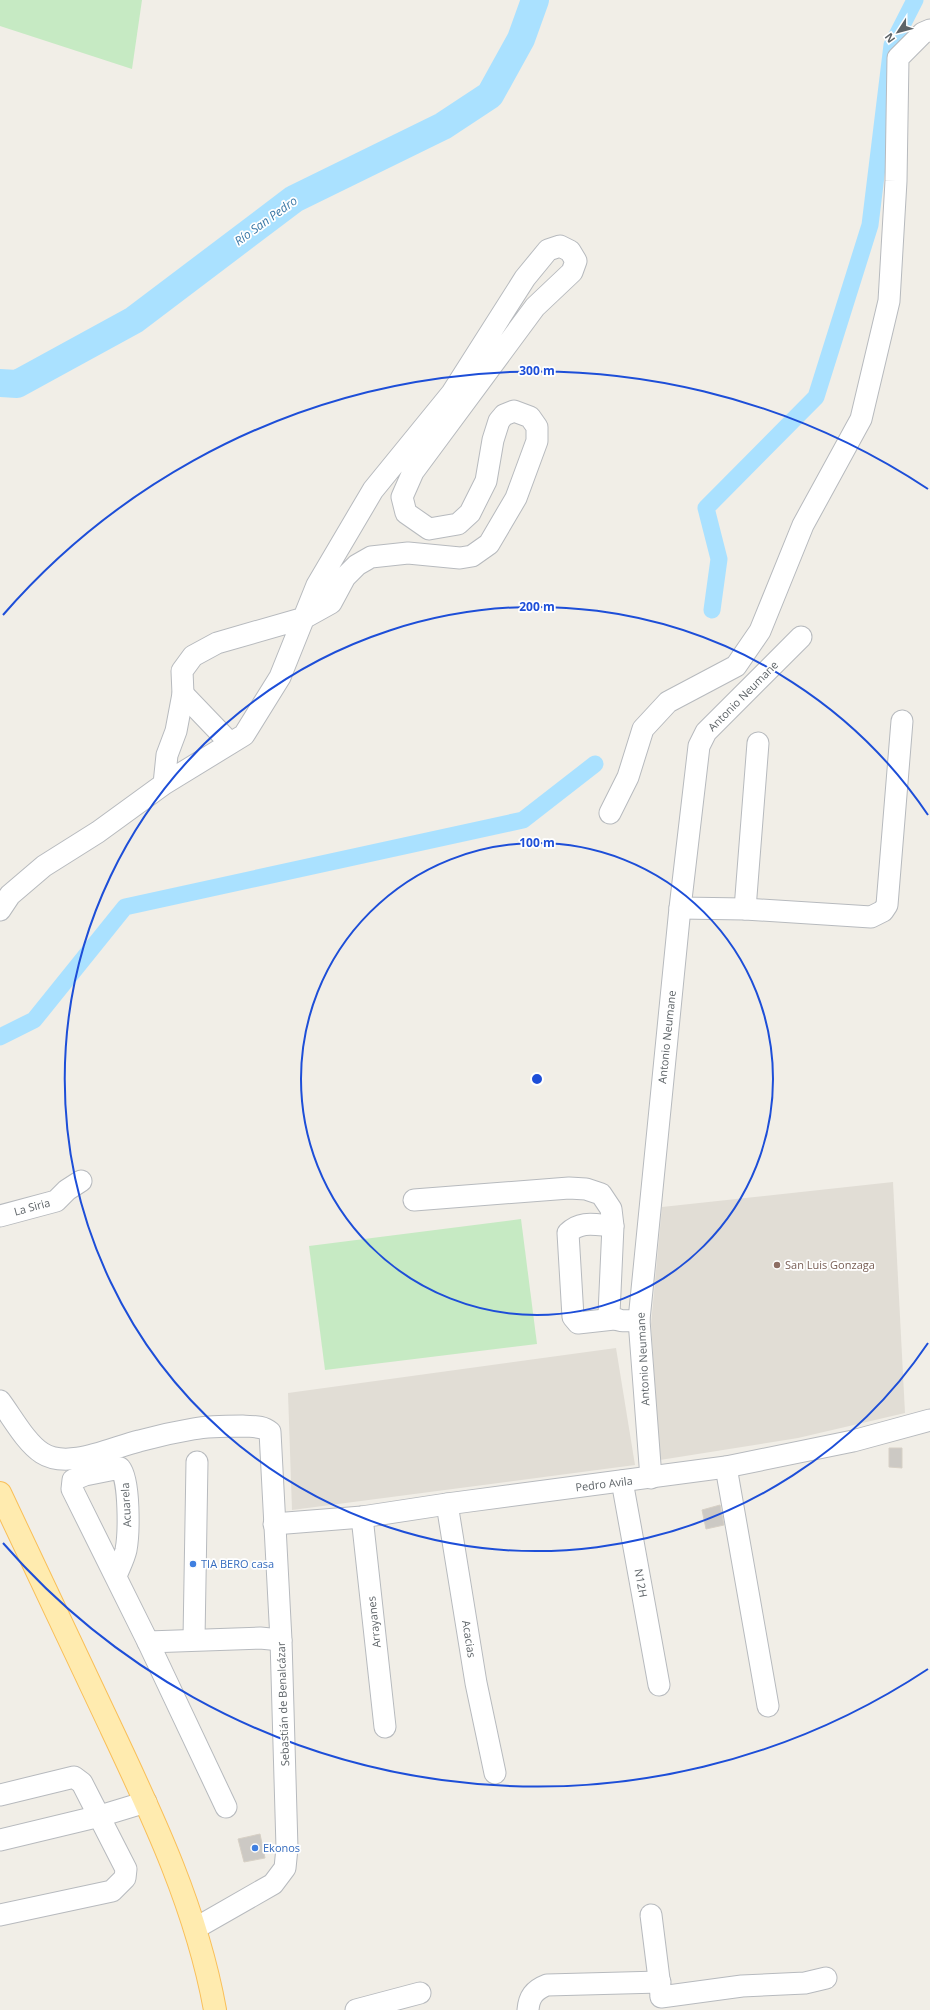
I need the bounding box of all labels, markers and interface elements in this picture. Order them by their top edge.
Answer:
north arrow [878,12,918,52]
text: N [881,30,898,46]
water label: Río San Pedro [231,192,301,249]
text: 300 m [519,362,555,379]
text: 200 m [519,598,555,615]
street label: Antonio Neumane [704,657,781,734]
text: 100 m [519,834,555,851]
street label: Antonio Neumane [654,990,679,1084]
centre of rings [530,1072,544,1086]
street label: La Siria [12,1194,52,1219]
place label: San Luis Gonzaga [785,1257,875,1272]
marker: San Luis Gonzaga [772,1260,782,1270]
street label: Antonio Neumane [633,1312,652,1406]
street label: Pedro Avila [574,1473,633,1494]
street label: Acuarela [117,1482,134,1528]
place label: TIA BERO casa [201,1556,274,1571]
marker: TIA BERO casa [188,1559,198,1569]
street label: N12H [632,1567,651,1598]
street label: Arrayanes [363,1595,384,1649]
street label: Acacias [459,1619,480,1659]
street label: Sebastián de Benalcázar [273,1641,292,1767]
place label: Ekonos [263,1840,300,1855]
marker: Ekonos [250,1843,260,1853]

